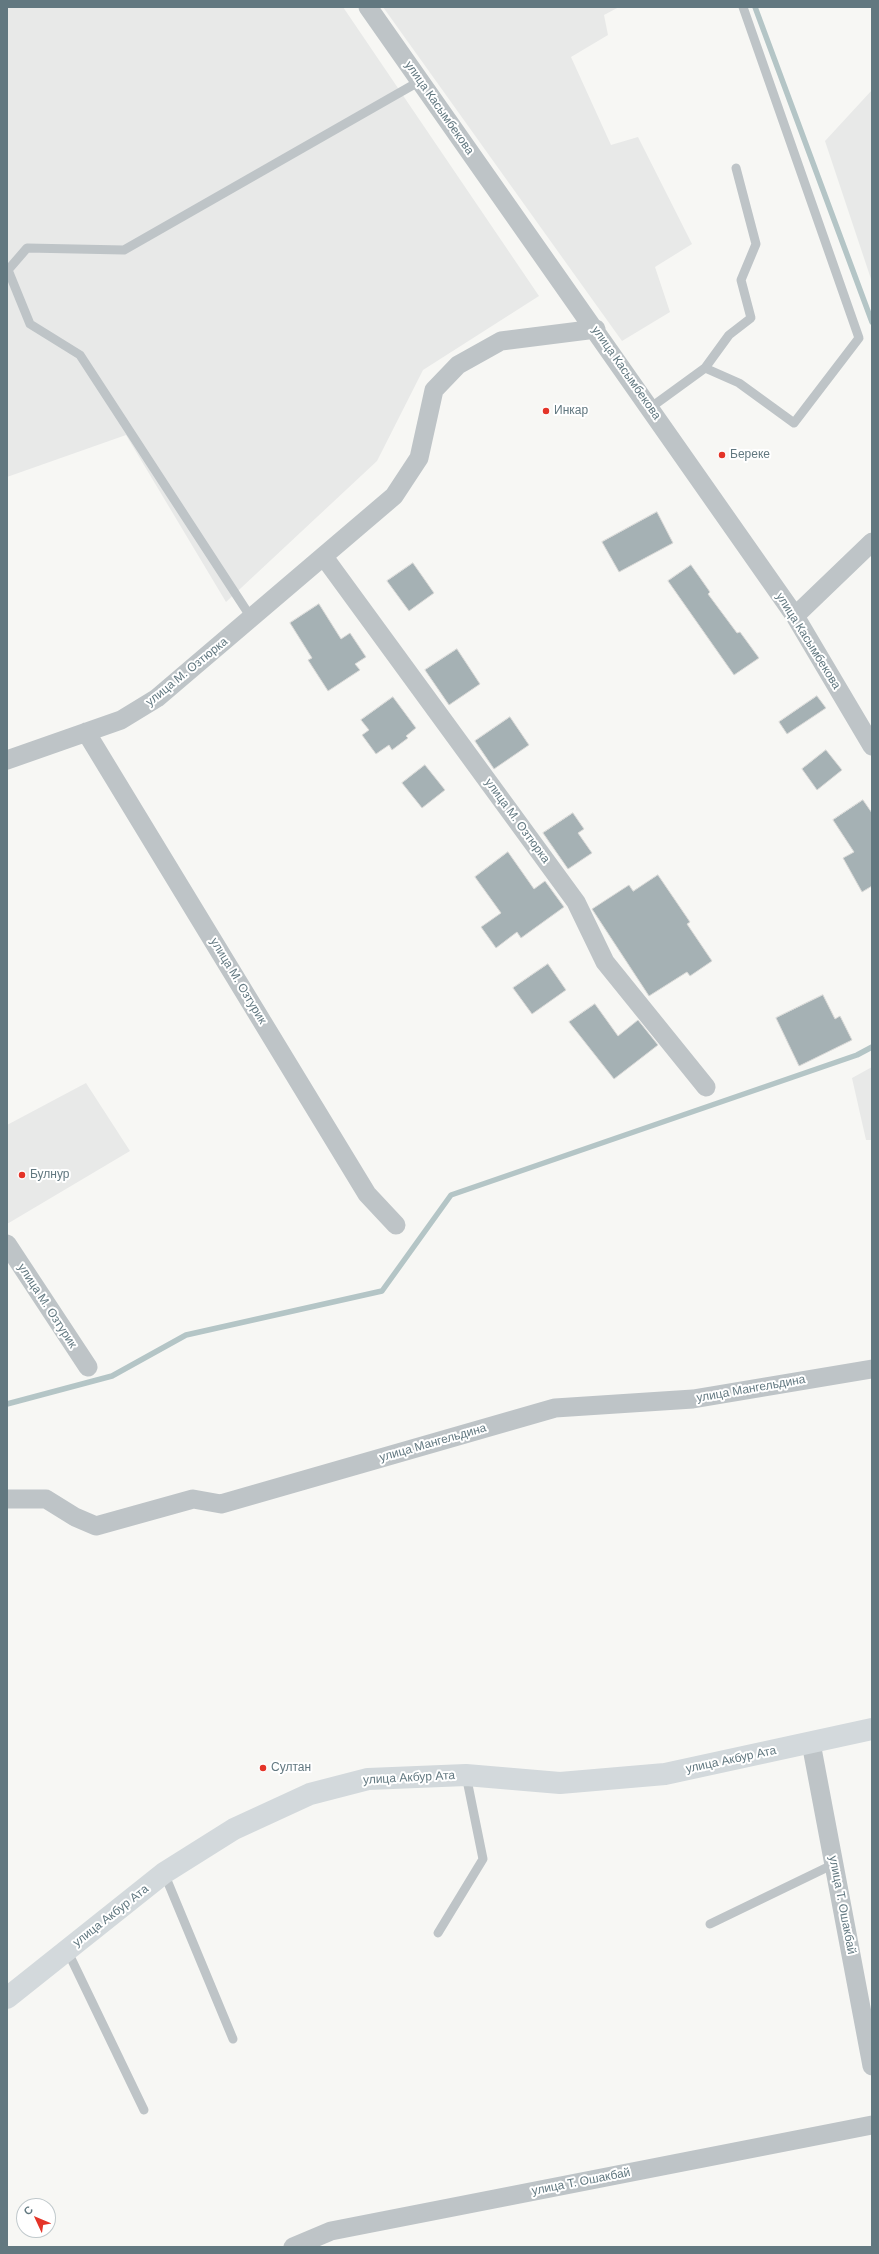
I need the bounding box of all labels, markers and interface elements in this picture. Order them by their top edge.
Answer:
street label: улица Касымбекова [401,58,477,158]
street label: улица Касымбекова [588,323,664,423]
place label: Инкар [554,404,588,418]
marker: Инкар [541,406,551,416]
place label: Береке [730,448,770,462]
marker: Береке [717,450,727,460]
street label: улица Касымбекова [772,590,844,692]
street label: улица М. Озтюрка [143,635,231,709]
street label: улица М. Озтюрка [481,776,553,866]
street label: улица М. Озтурик [207,935,269,1027]
place label: Булнур [30,1168,70,1182]
marker: Булнур [17,1170,27,1180]
street label: улица М. Озтурик [14,1261,80,1351]
street label: улица Мангельдина [695,1372,807,1406]
street label: улица Мангельдина [378,1421,488,1465]
street label: улица Акбур Ата [684,1743,778,1777]
place label: Султан [271,1761,311,1775]
marker: Султан [258,1763,268,1773]
street label: улица Акбур Ата [363,1768,455,1788]
street label: улица Т. Ошакбай [825,1854,859,1956]
street label: улица Акбур Ата [70,1882,152,1950]
street label: улица Т. Ошакбай [530,2165,632,2199]
north arrow [16,2198,56,2238]
text: С [21,2203,35,2217]

